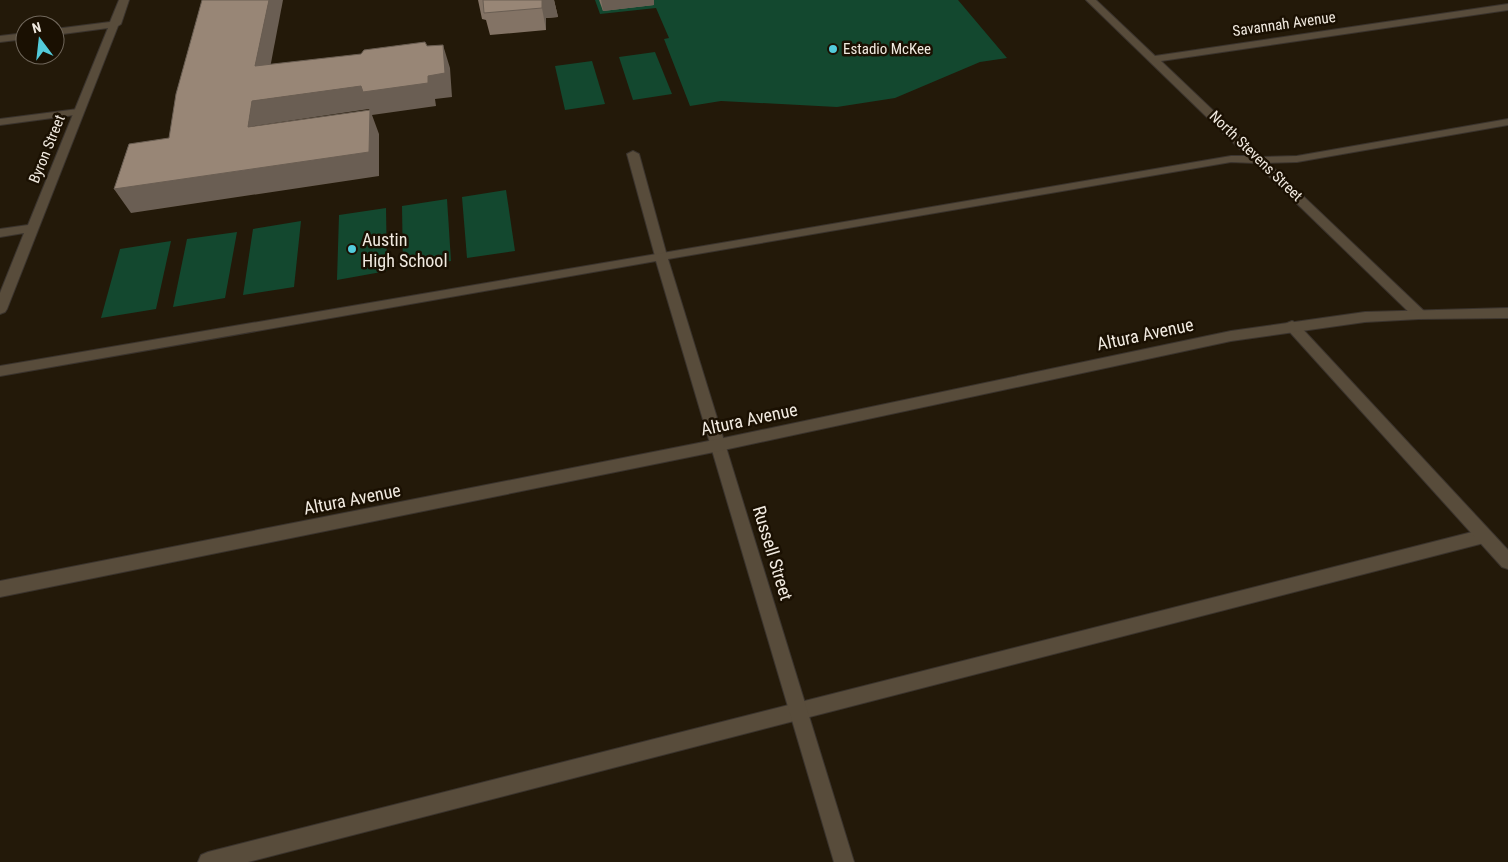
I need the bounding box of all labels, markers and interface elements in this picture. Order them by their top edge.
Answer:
street label: Savannah Avenue [1231,8,1337,40]
north arrow [15,15,65,65]
text: N [30,19,43,36]
place label: Estadio McKee [843,40,931,58]
marker: Estadio McKee [827,43,839,55]
street label: North Stevens Street [1206,107,1306,205]
street label: Byron Street [25,112,69,186]
place label: Austin High School [362,229,448,271]
marker: Austin High School [346,243,358,255]
street label: Altura Avenue [1095,314,1195,354]
street label: Altura Avenue [699,399,799,439]
street label: Altura Avenue [302,479,402,519]
street label: Russell Street [749,503,797,603]

